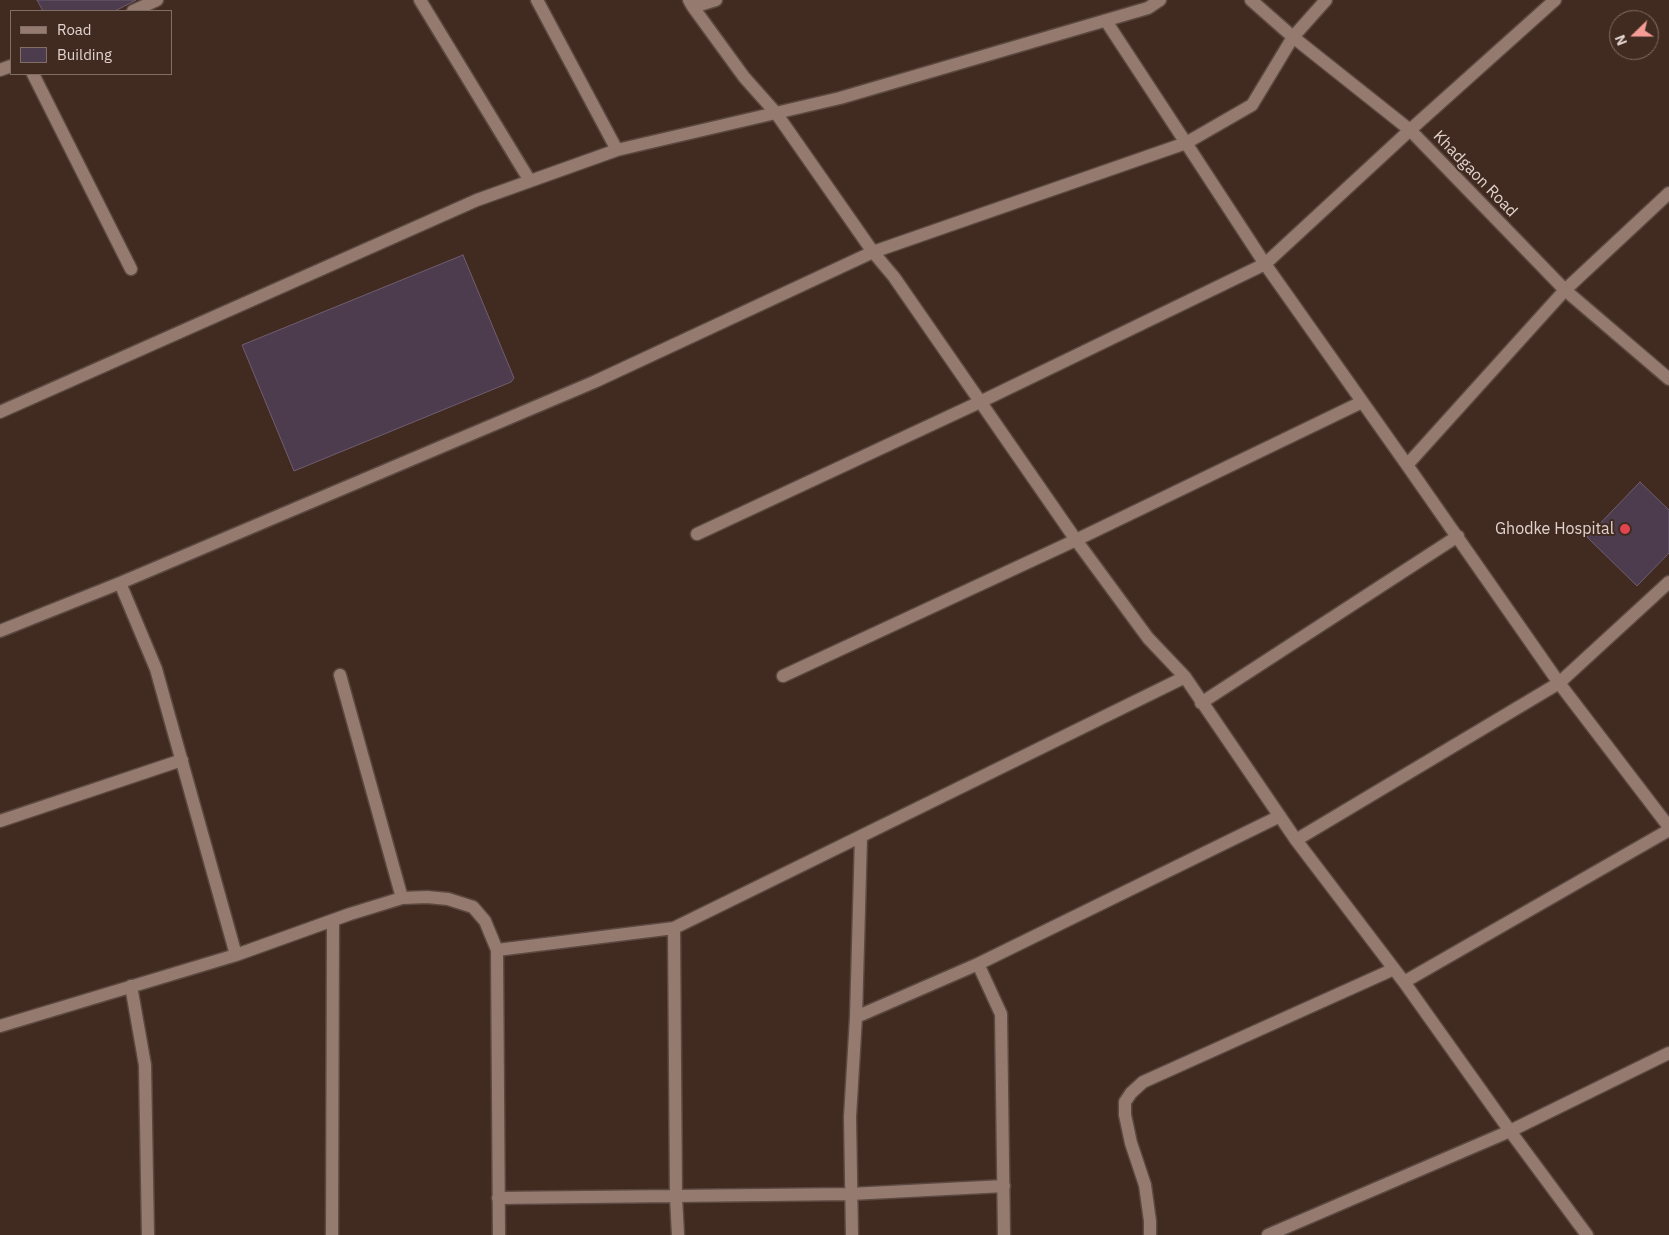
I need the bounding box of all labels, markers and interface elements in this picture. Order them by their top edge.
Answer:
legend [10,10,172,75]
north arrow [1609,10,1659,60]
text: Road [57,20,92,39]
text: N [1611,32,1631,48]
text: Building [57,45,112,64]
street label: Khadgaon Road [1429,127,1521,221]
place label: Ghodke Hospital [1495,519,1614,539]
marker: Ghodke Hospital [1618,522,1632,536]

